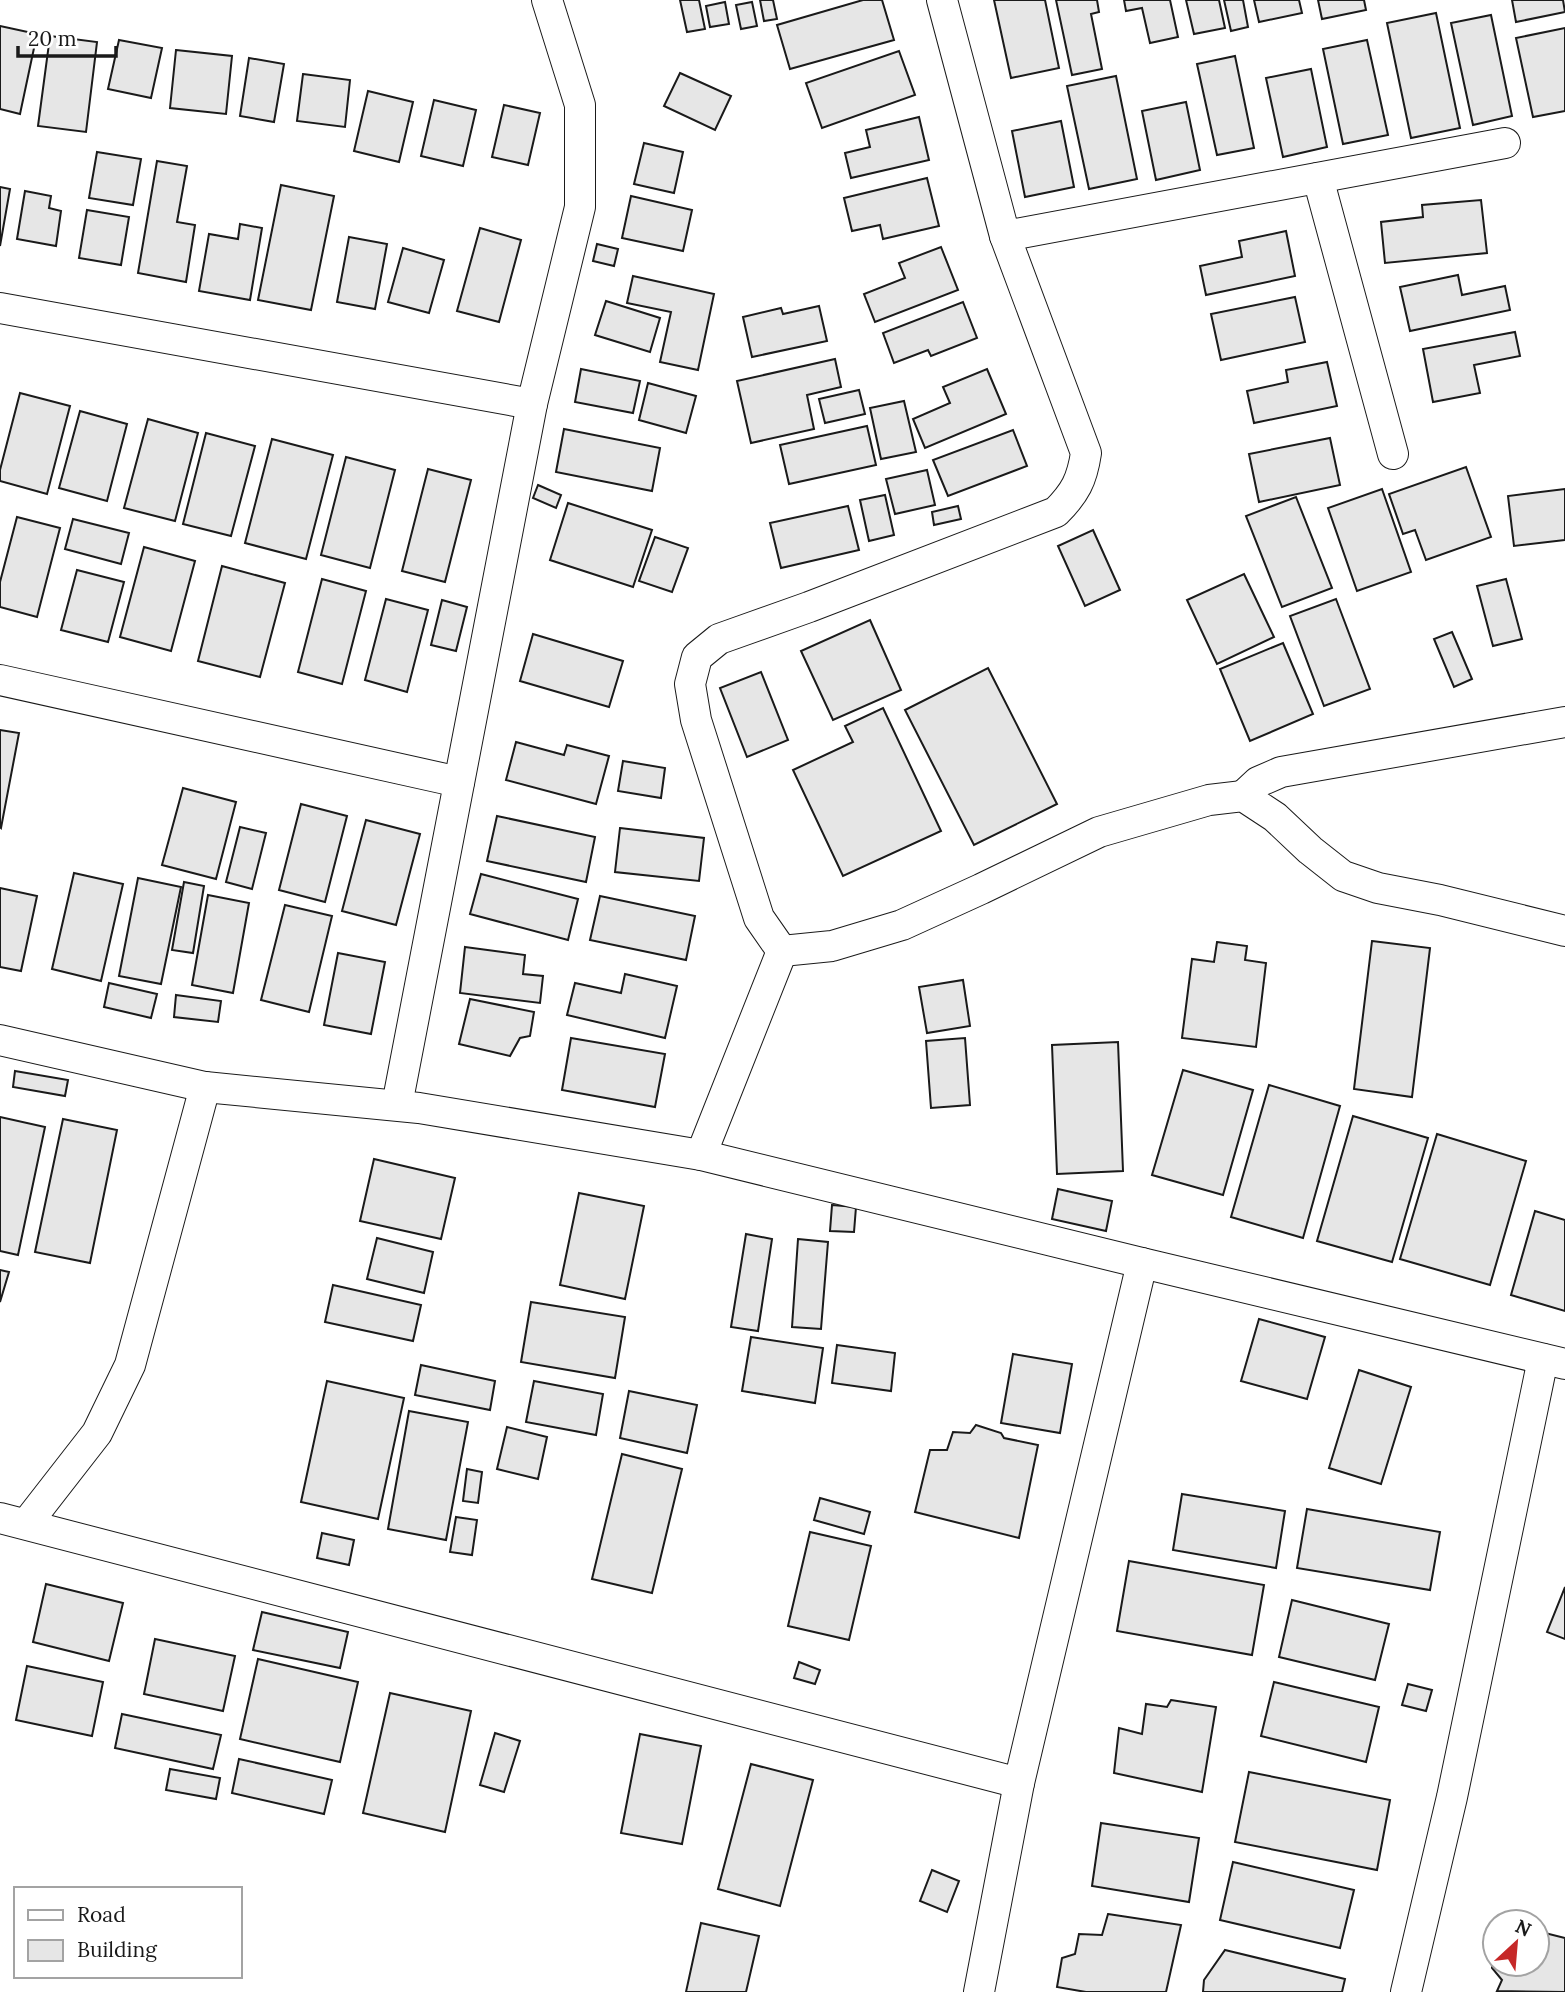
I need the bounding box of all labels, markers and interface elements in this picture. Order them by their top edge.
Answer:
scale bar [18,14,116,58]
text: 20 m [28,25,77,52]
legend [14,1887,242,1978]
text: Road [77,1901,126,1928]
north arrow [1481,1908,1551,1978]
text: N [1512,1914,1536,1942]
text: Building [77,1936,157,1963]

